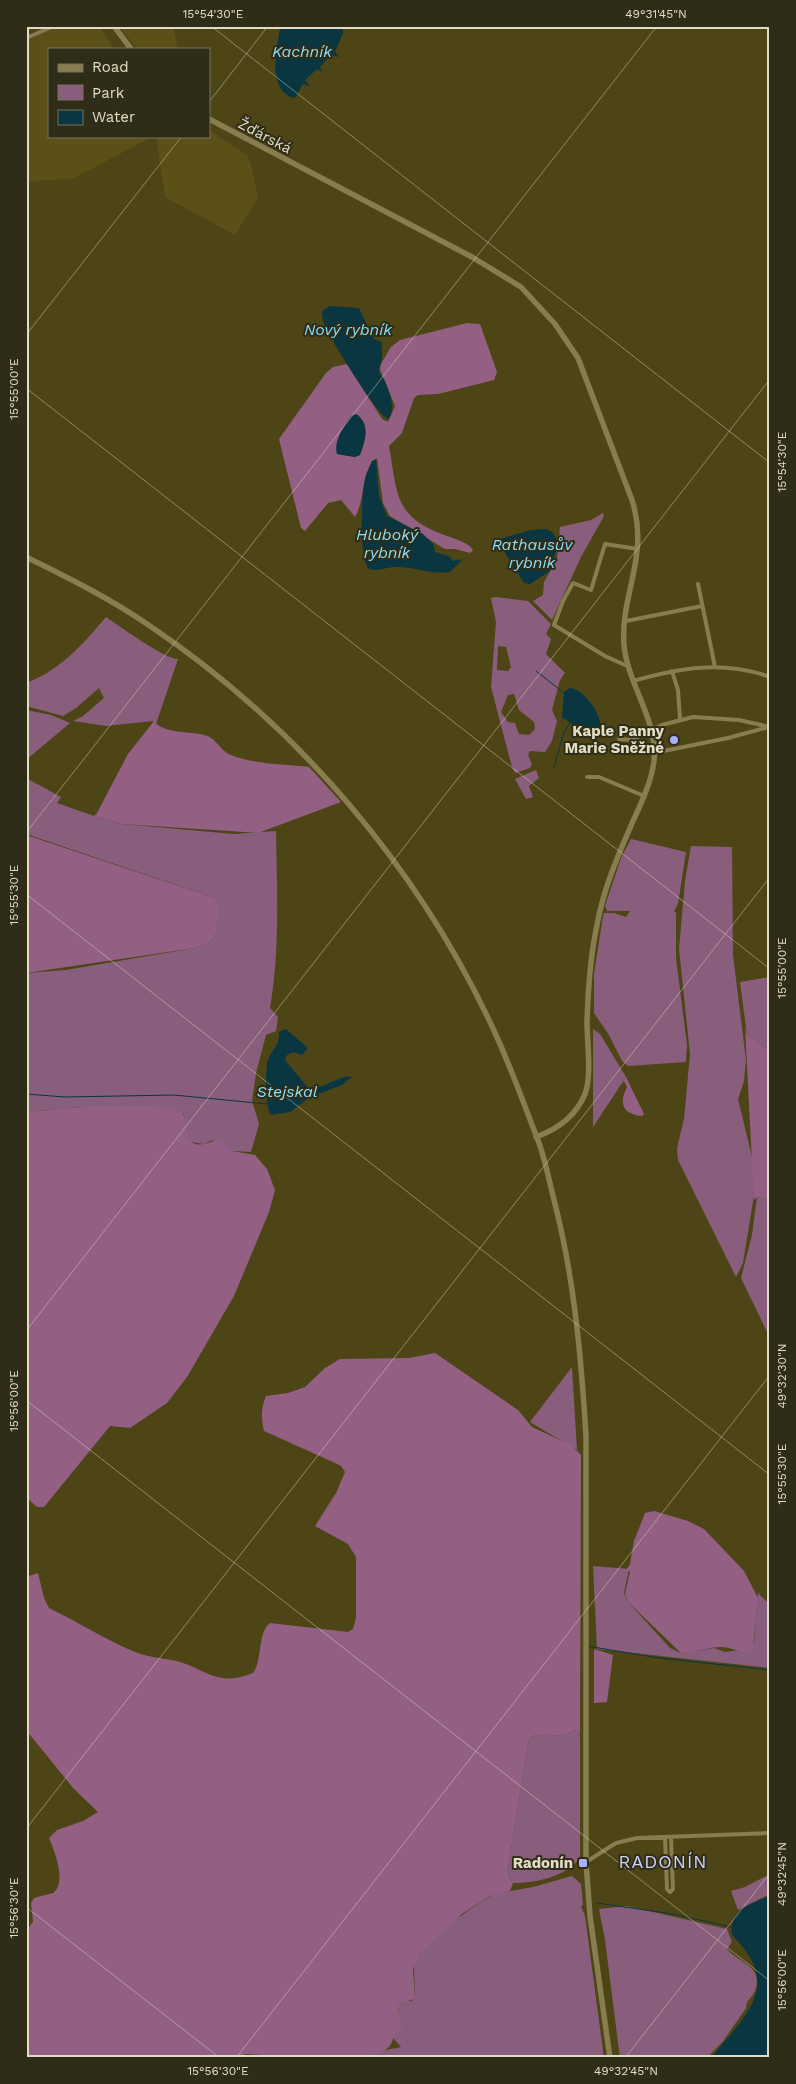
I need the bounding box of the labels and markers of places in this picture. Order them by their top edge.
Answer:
place label: Kaple Panny Marie Sněžné [565,722,665,757]
marker: Kaple Panny Marie Sněžné [668,734,680,746]
place label: Radonín [513,1854,573,1872]
marker: Radonín [577,1857,589,1869]

